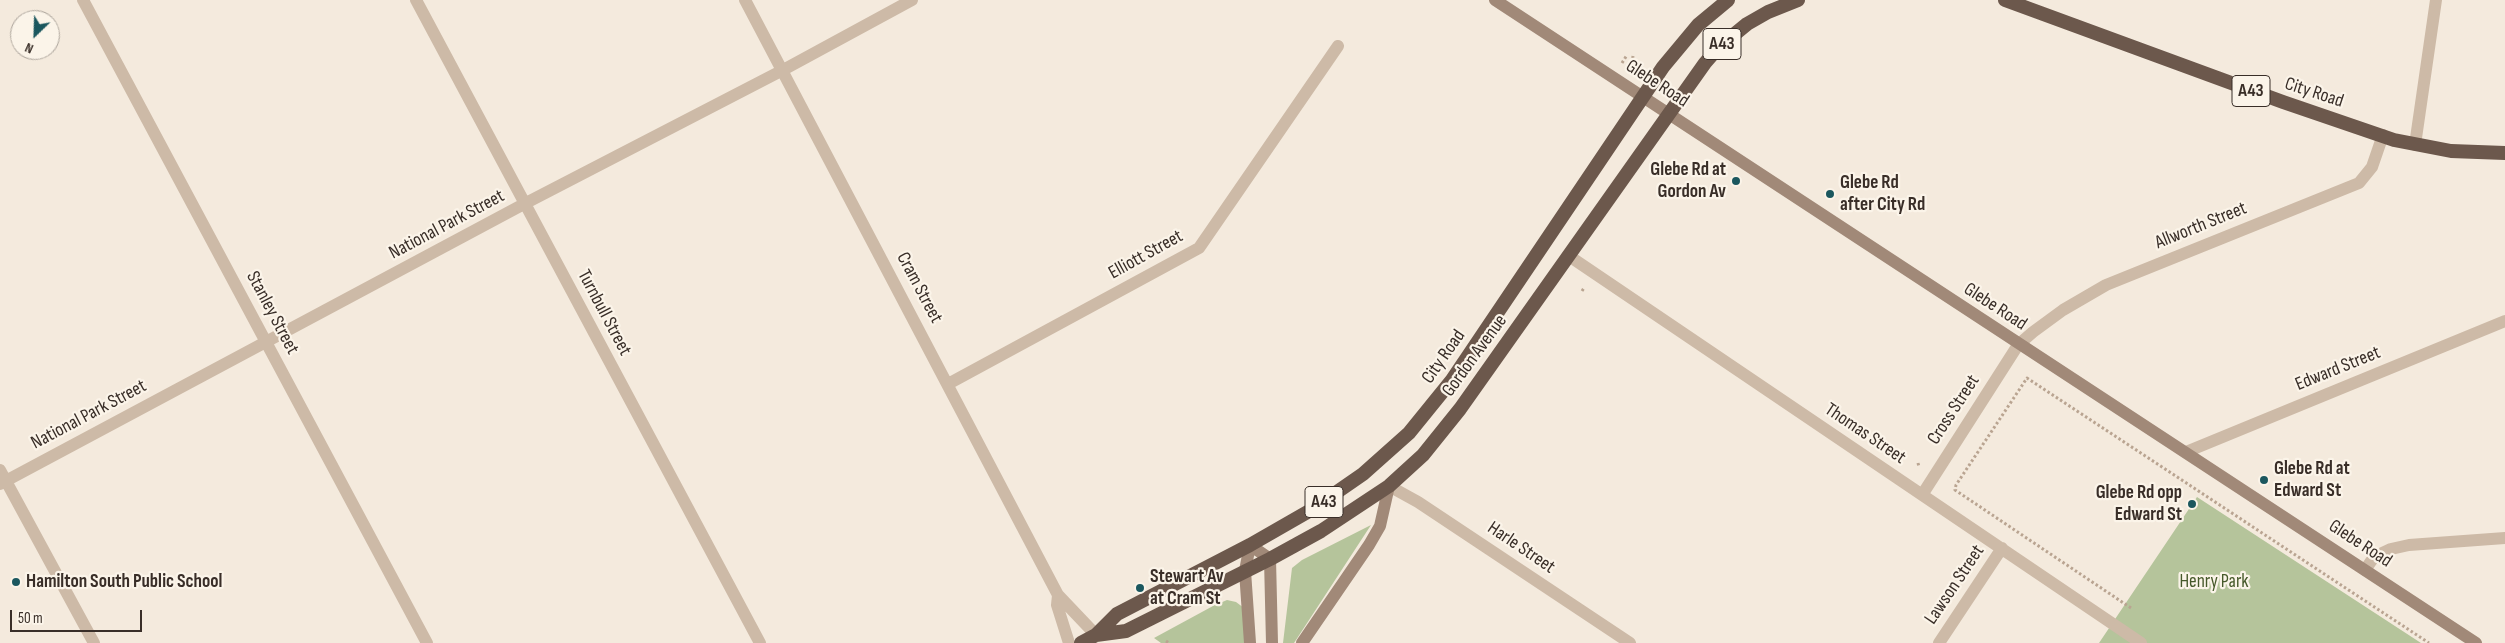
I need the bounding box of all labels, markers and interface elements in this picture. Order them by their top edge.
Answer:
north arrow [10,10,60,60]
road number: A43 [1703,29,1741,60]
text: N [22,39,36,58]
street label: Glebe Road [1621,55,1693,113]
street label: City Road [2282,73,2346,113]
road number: A43 [2232,76,2270,106]
place label: Glebe Rd at Gordon Av [1650,159,1726,203]
place label: Glebe Rd after City Rd [1840,172,1925,216]
marker: Glebe Rd at Gordon Av [1730,175,1742,187]
street label: National Park Street [386,185,508,265]
marker: Glebe Rd after City Rd [1824,188,1836,200]
street label: Allworth Street [2152,197,2250,255]
street label: Elliott Street [1105,225,1187,285]
street label: Cram Street [891,249,947,327]
street label: Turnbull Street [572,266,636,360]
street label: Stanley Street [241,268,303,358]
street label: Glebe Road [1959,278,2031,336]
street label: Gordon Avenue [1438,310,1512,402]
street label: City Road [1417,326,1471,388]
street label: Edward Street [2292,342,2384,396]
street label: Cross Street [1923,371,1985,449]
street label: National Park Street [28,375,150,455]
street label: Thomas Street [1820,399,1910,469]
place label: Glebe Rd at Edward St [2274,458,2350,502]
marker: Glebe Rd at Edward St [2258,474,2270,486]
place label: Glebe Rd opp Edward St [2096,482,2182,526]
road number: A43 [1305,487,1343,518]
marker: Glebe Rd opp Edward St [2186,498,2198,510]
street label: Glebe Road [2324,515,2396,573]
street label: Harle Street [1483,517,1559,579]
street label: Lawson Street [1920,541,1990,629]
place label: Stewart Av at Cram St [1150,566,1224,610]
place label: Hamilton South Public School [26,571,222,593]
park label: Henry Park [2179,571,2249,593]
marker: Hamilton South Public School [10,576,22,588]
marker: Stewart Av at Cram St [1134,582,1146,594]
scale bar [12,600,145,632]
text: 50 m [18,609,43,628]

